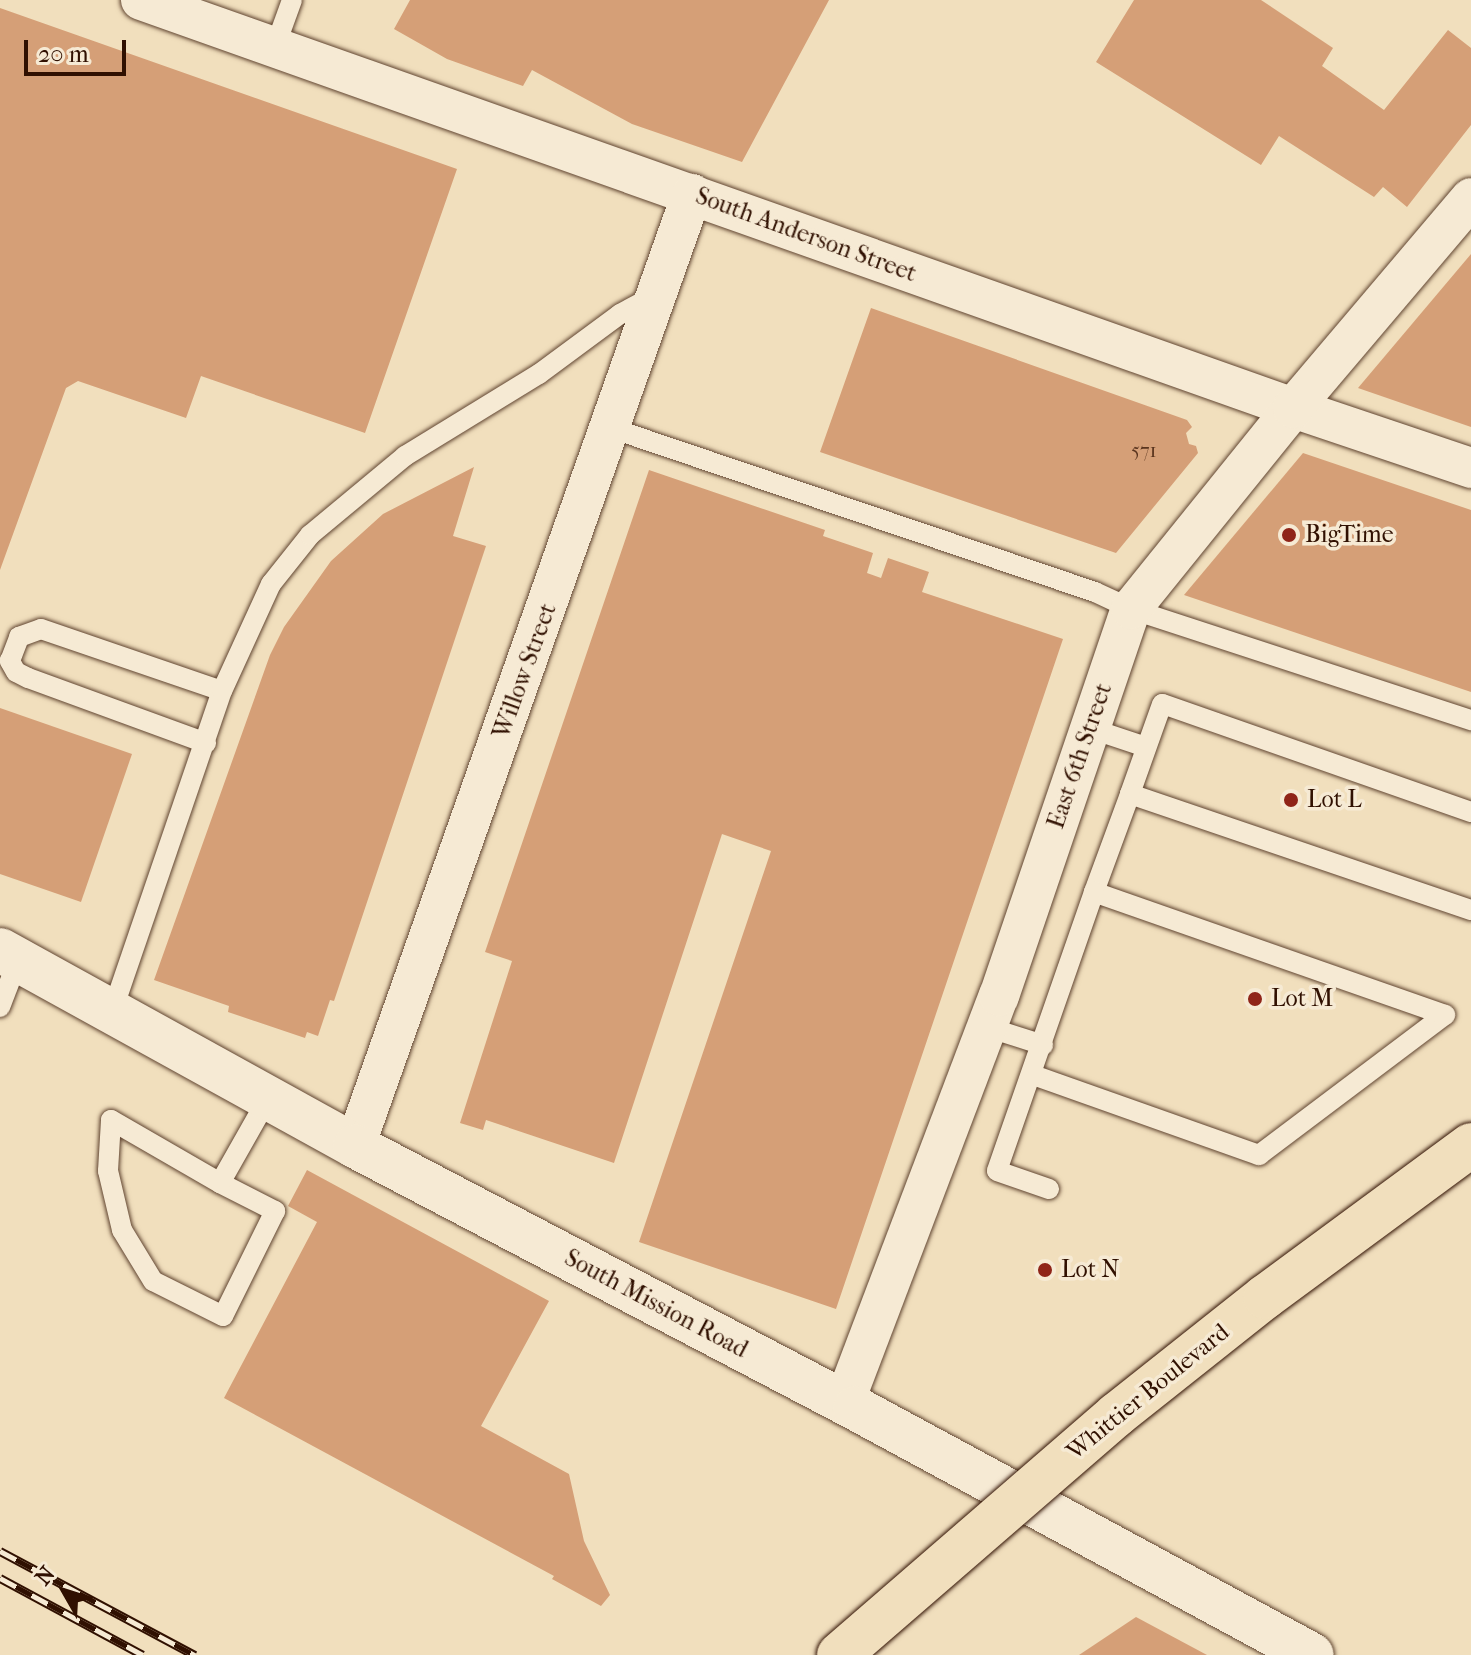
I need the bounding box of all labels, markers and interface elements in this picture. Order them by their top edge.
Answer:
scale bar [28,24,130,74]
text: 20 m [38,40,89,68]
street label: South Anderson Street [692,182,920,288]
house number: 571 [1131,438,1157,462]
place label: BigTime [1305,521,1394,549]
marker: BigTime [1280,526,1298,544]
street label: Willow Street [487,600,563,742]
street label: East 6th Street [1042,680,1118,832]
place label: Lot L [1307,786,1362,814]
marker: Lot L [1282,791,1300,809]
place label: Lot M [1271,985,1333,1013]
marker: Lot M [1246,990,1264,1008]
street label: South Mission Road [560,1244,752,1364]
place label: Lot N [1061,1256,1120,1284]
marker: Lot N [1036,1261,1054,1279]
street label: Whittier Boulevard [1061,1318,1235,1466]
north arrow [24,1551,104,1631]
text: N [30,1561,61,1591]

